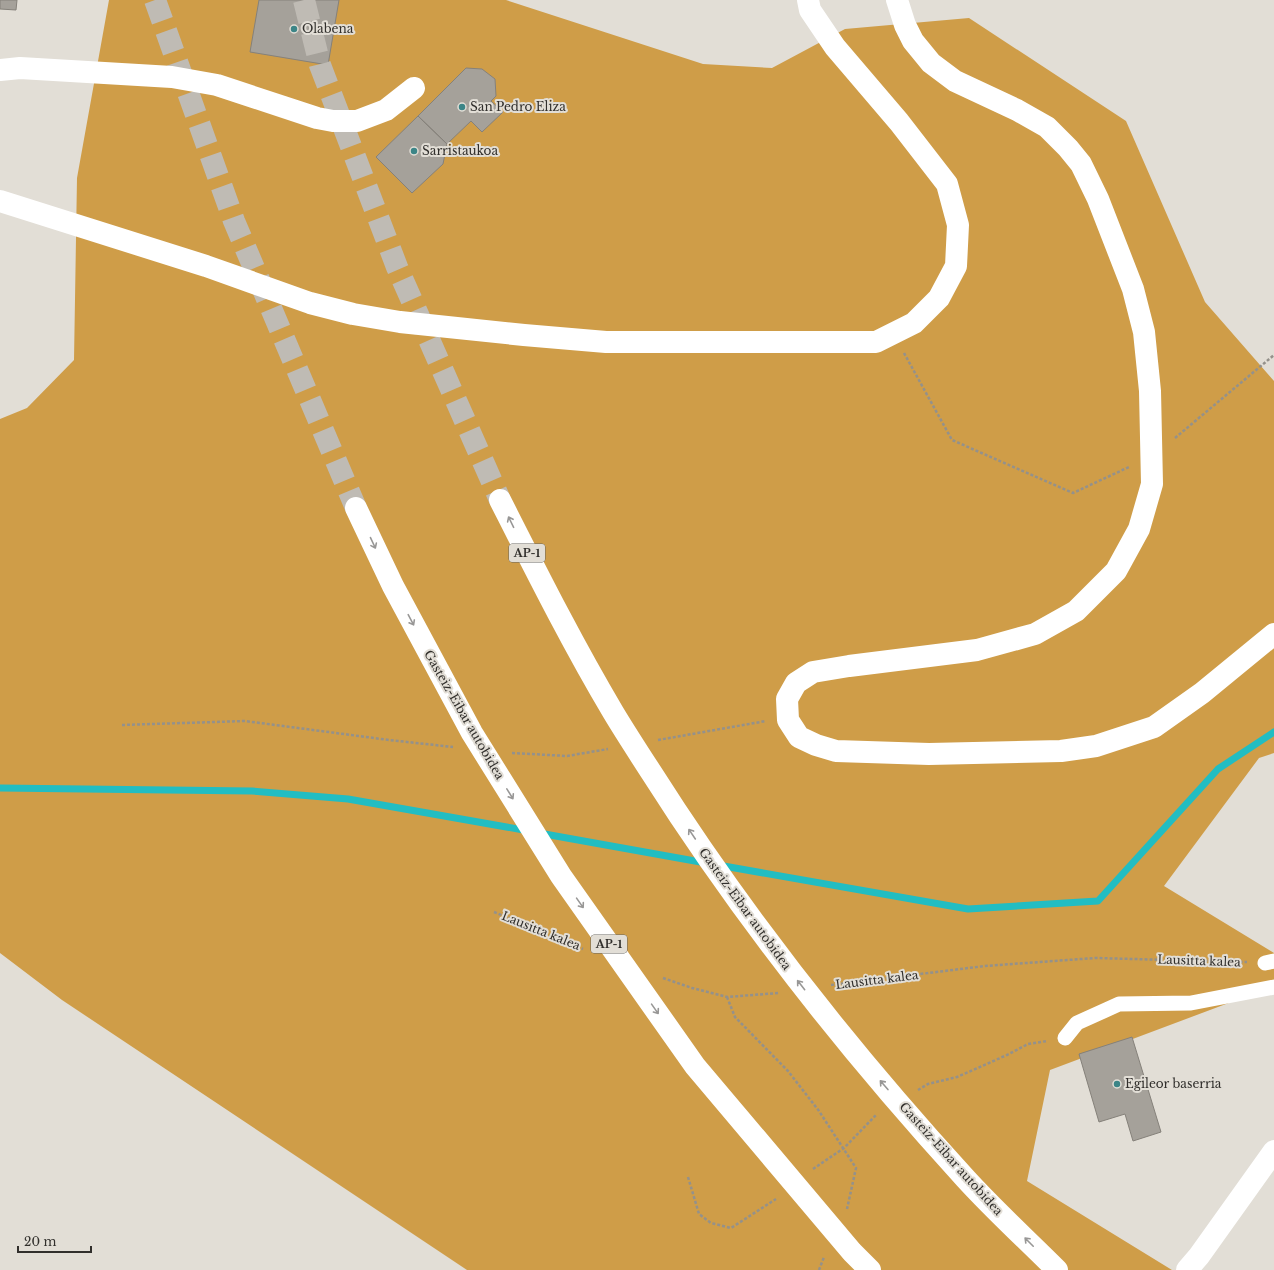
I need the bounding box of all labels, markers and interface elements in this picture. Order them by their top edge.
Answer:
place label: Olabena [302,21,354,36]
marker: Olabena [289,24,299,34]
place label: San Pedro Eliza [470,99,566,114]
marker: San Pedro Eliza [457,102,467,112]
place label: Sarristaukoa [422,143,498,158]
marker: Sarristaukoa [409,146,419,156]
one-way arrow [507,516,515,528]
one-way arrow [370,537,377,549]
road number: AP-1 [509,544,545,562]
one-way arrow [408,614,415,626]
street label: Gasteiz-Eibar autobidea [421,647,508,782]
one-way arrow [506,788,514,800]
one-way arrow [688,829,696,840]
street label: Gasteiz-Eibar autobidea [696,845,795,973]
one-way arrow [576,897,584,908]
street label: Lausitta kalea [500,908,583,953]
road number: AP-1 [591,935,627,953]
street label: Lausitta kalea [1157,952,1241,969]
street label: Lausitta kalea [835,967,920,992]
one-way arrow [797,980,806,991]
one-way arrow [651,1004,659,1015]
place label: Egileor baserria [1125,1076,1222,1091]
marker: Egileor baserria [1112,1079,1122,1089]
one-way arrow [880,1081,889,1091]
street label: Gasteiz-Eibar autobidea [897,1099,1006,1219]
scale bar [18,1228,91,1254]
text: 20 m [24,1234,56,1249]
one-way arrow [1024,1237,1034,1247]

